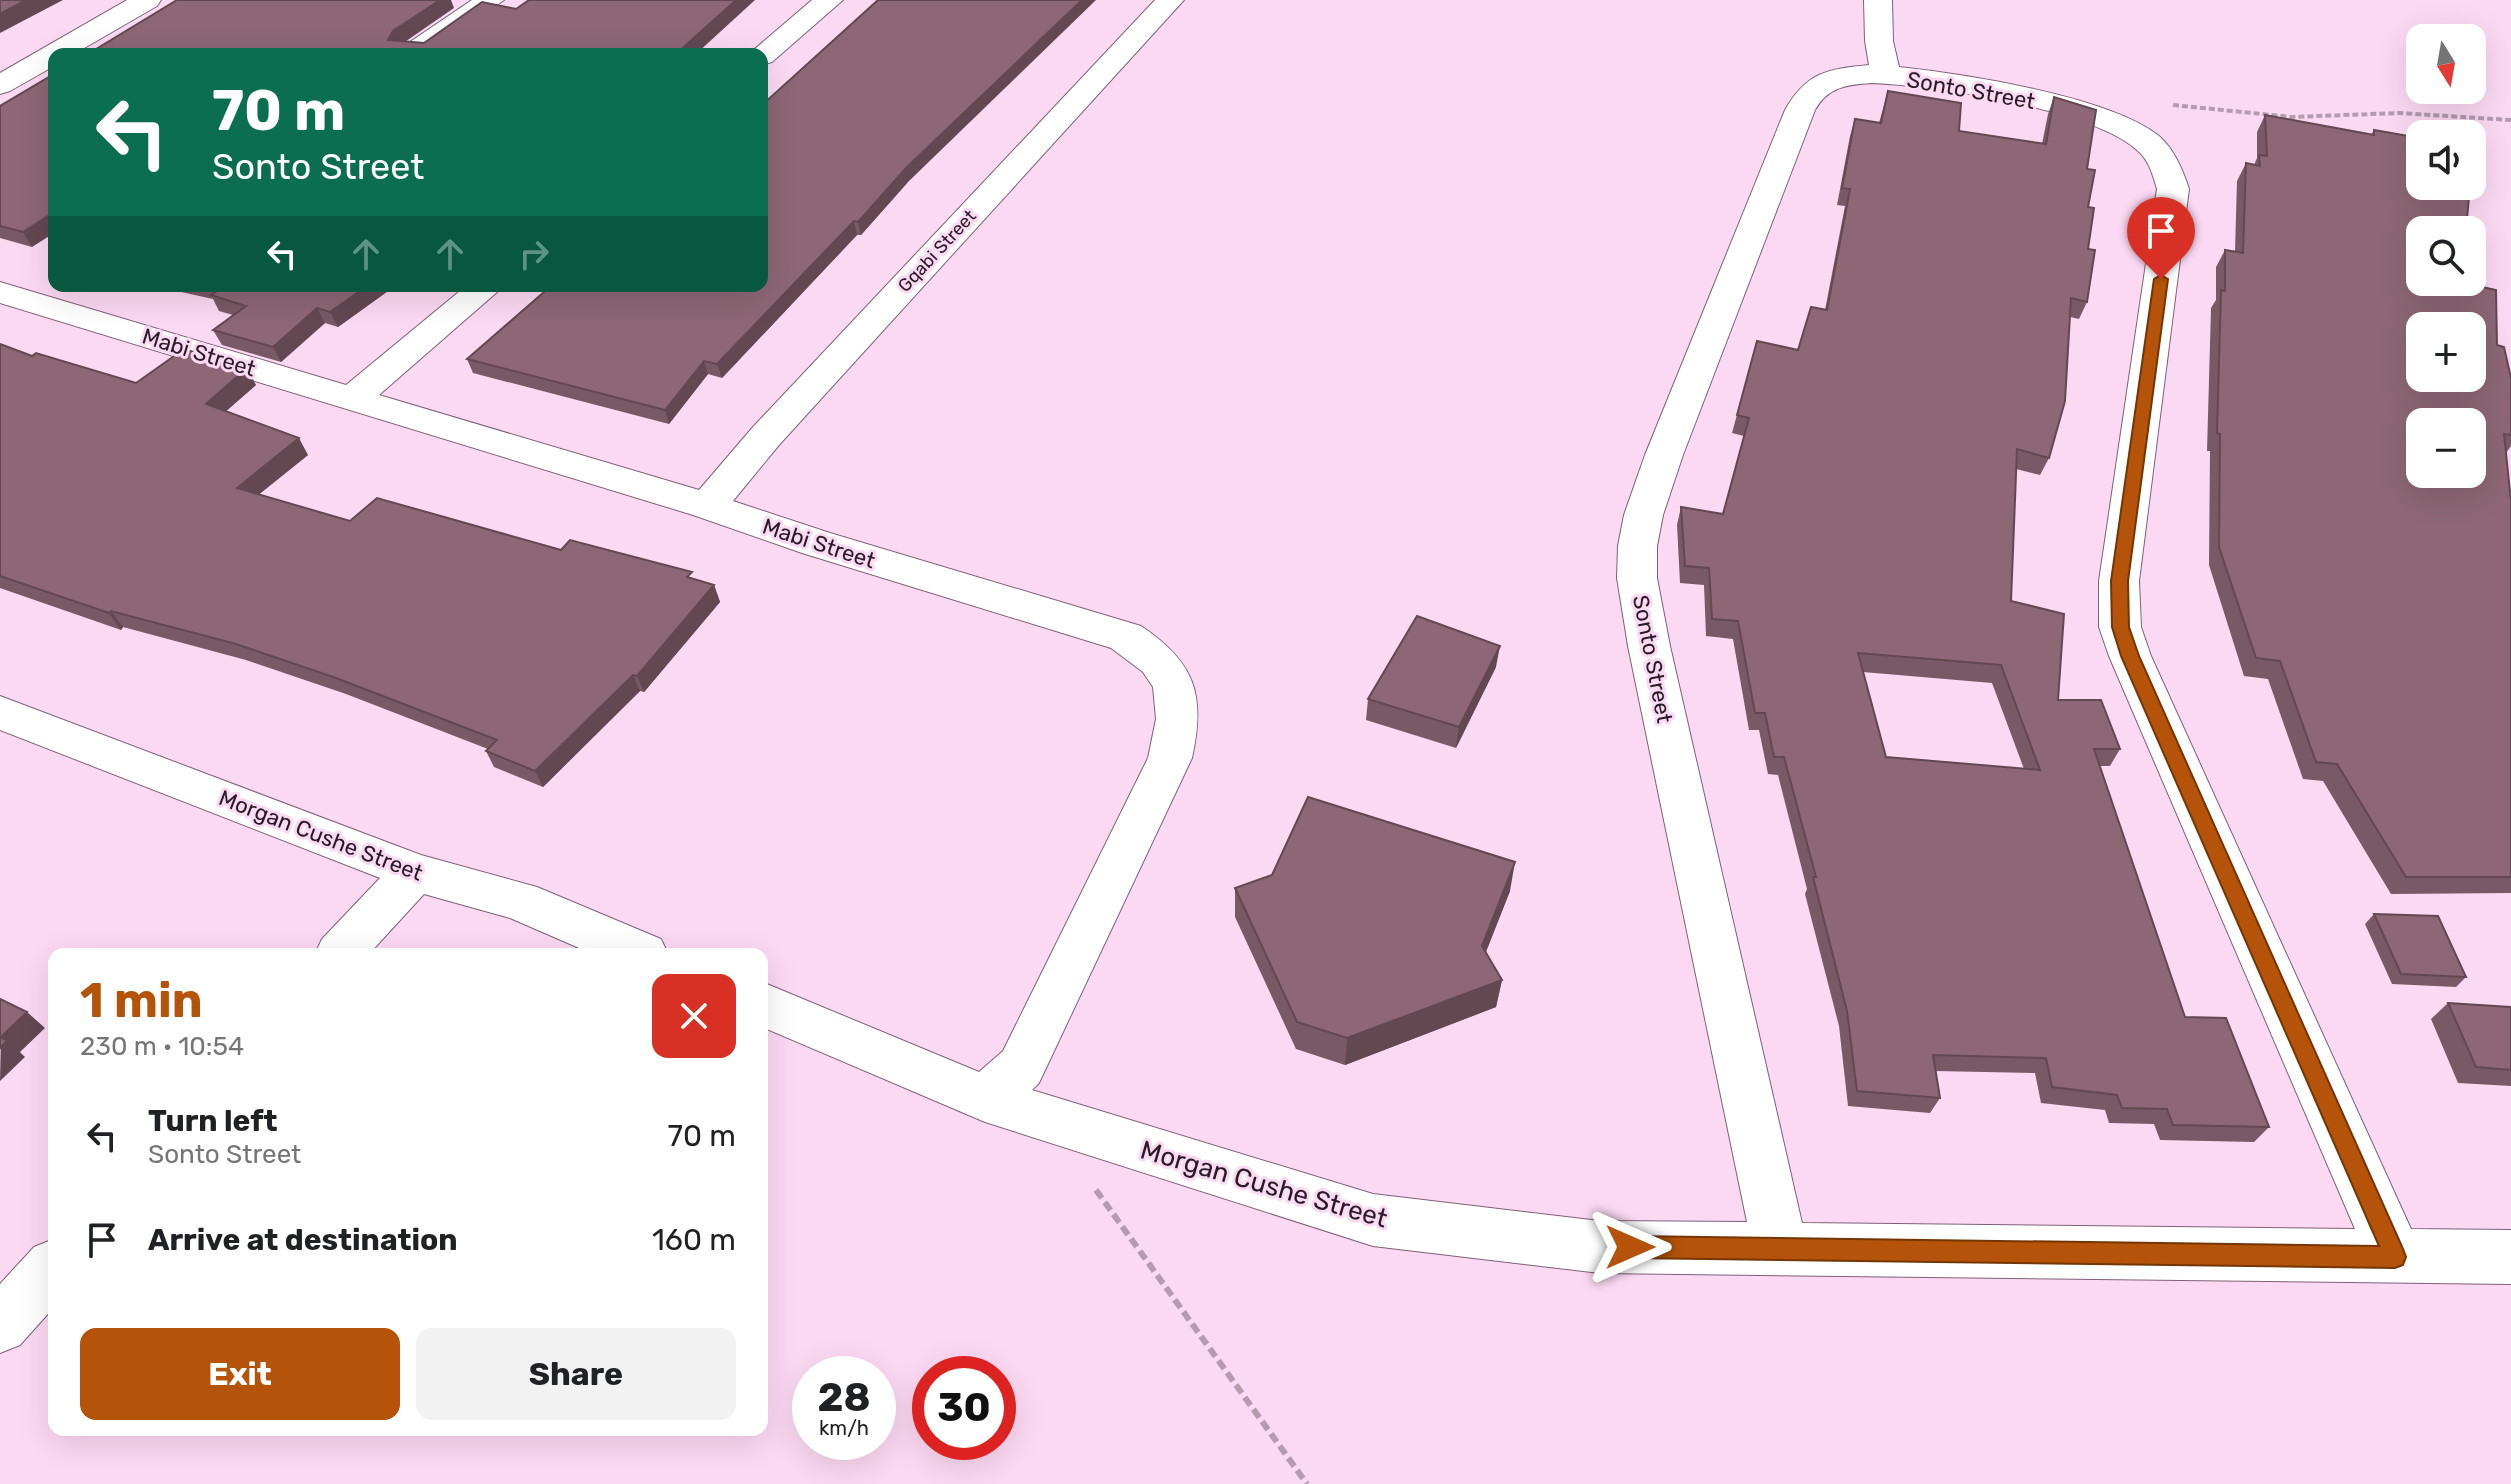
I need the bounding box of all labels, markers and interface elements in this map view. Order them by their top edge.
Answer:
north arrow [2406,24,2486,104]
map controls [2406,24,2486,488]
street label: Sonto Street [1905,66,2038,115]
text: 70 m [212,78,345,144]
icon: left [80,80,184,184]
button: sound [2406,120,2486,200]
text: Sonto Street [212,145,424,188]
pin [2127,197,2195,279]
street label: Gqabi Street [893,205,981,297]
icon: arrive [2139,209,2183,253]
button: search [2406,216,2486,296]
icon: left [260,232,304,276]
icon: ahead [344,232,388,276]
icon: ahead [428,232,472,276]
icon: right [512,232,556,276]
button: + [2406,312,2486,392]
street label: Mabi Street [139,322,259,383]
button: − [2406,408,2486,488]
street label: Mabi Street [759,513,879,575]
street label: Sonto Street [1627,593,1678,726]
street label: Morgan Cushe Street [215,784,427,887]
text: 1 min [80,972,203,1029]
button: close [652,974,736,1058]
text: 230 m · 10:54 [80,1031,244,1062]
text: Turn left [148,1103,278,1139]
icon: left [80,1114,124,1158]
text: 70 m [668,1118,736,1154]
street label: Morgan Cushe Street [1137,1134,1391,1235]
text: Sonto Street [148,1139,301,1170]
position arrow [1588,1205,1672,1289]
icon: arrive [80,1218,124,1262]
text: Arrive at destination [148,1222,458,1258]
text: 160 m [652,1222,736,1258]
button: Exit [80,1328,400,1420]
button: Share [416,1328,736,1420]
speed limit sign: 30 [912,1356,1016,1460]
text: 28 [817,1374,871,1421]
text: km/h [819,1416,869,1440]

